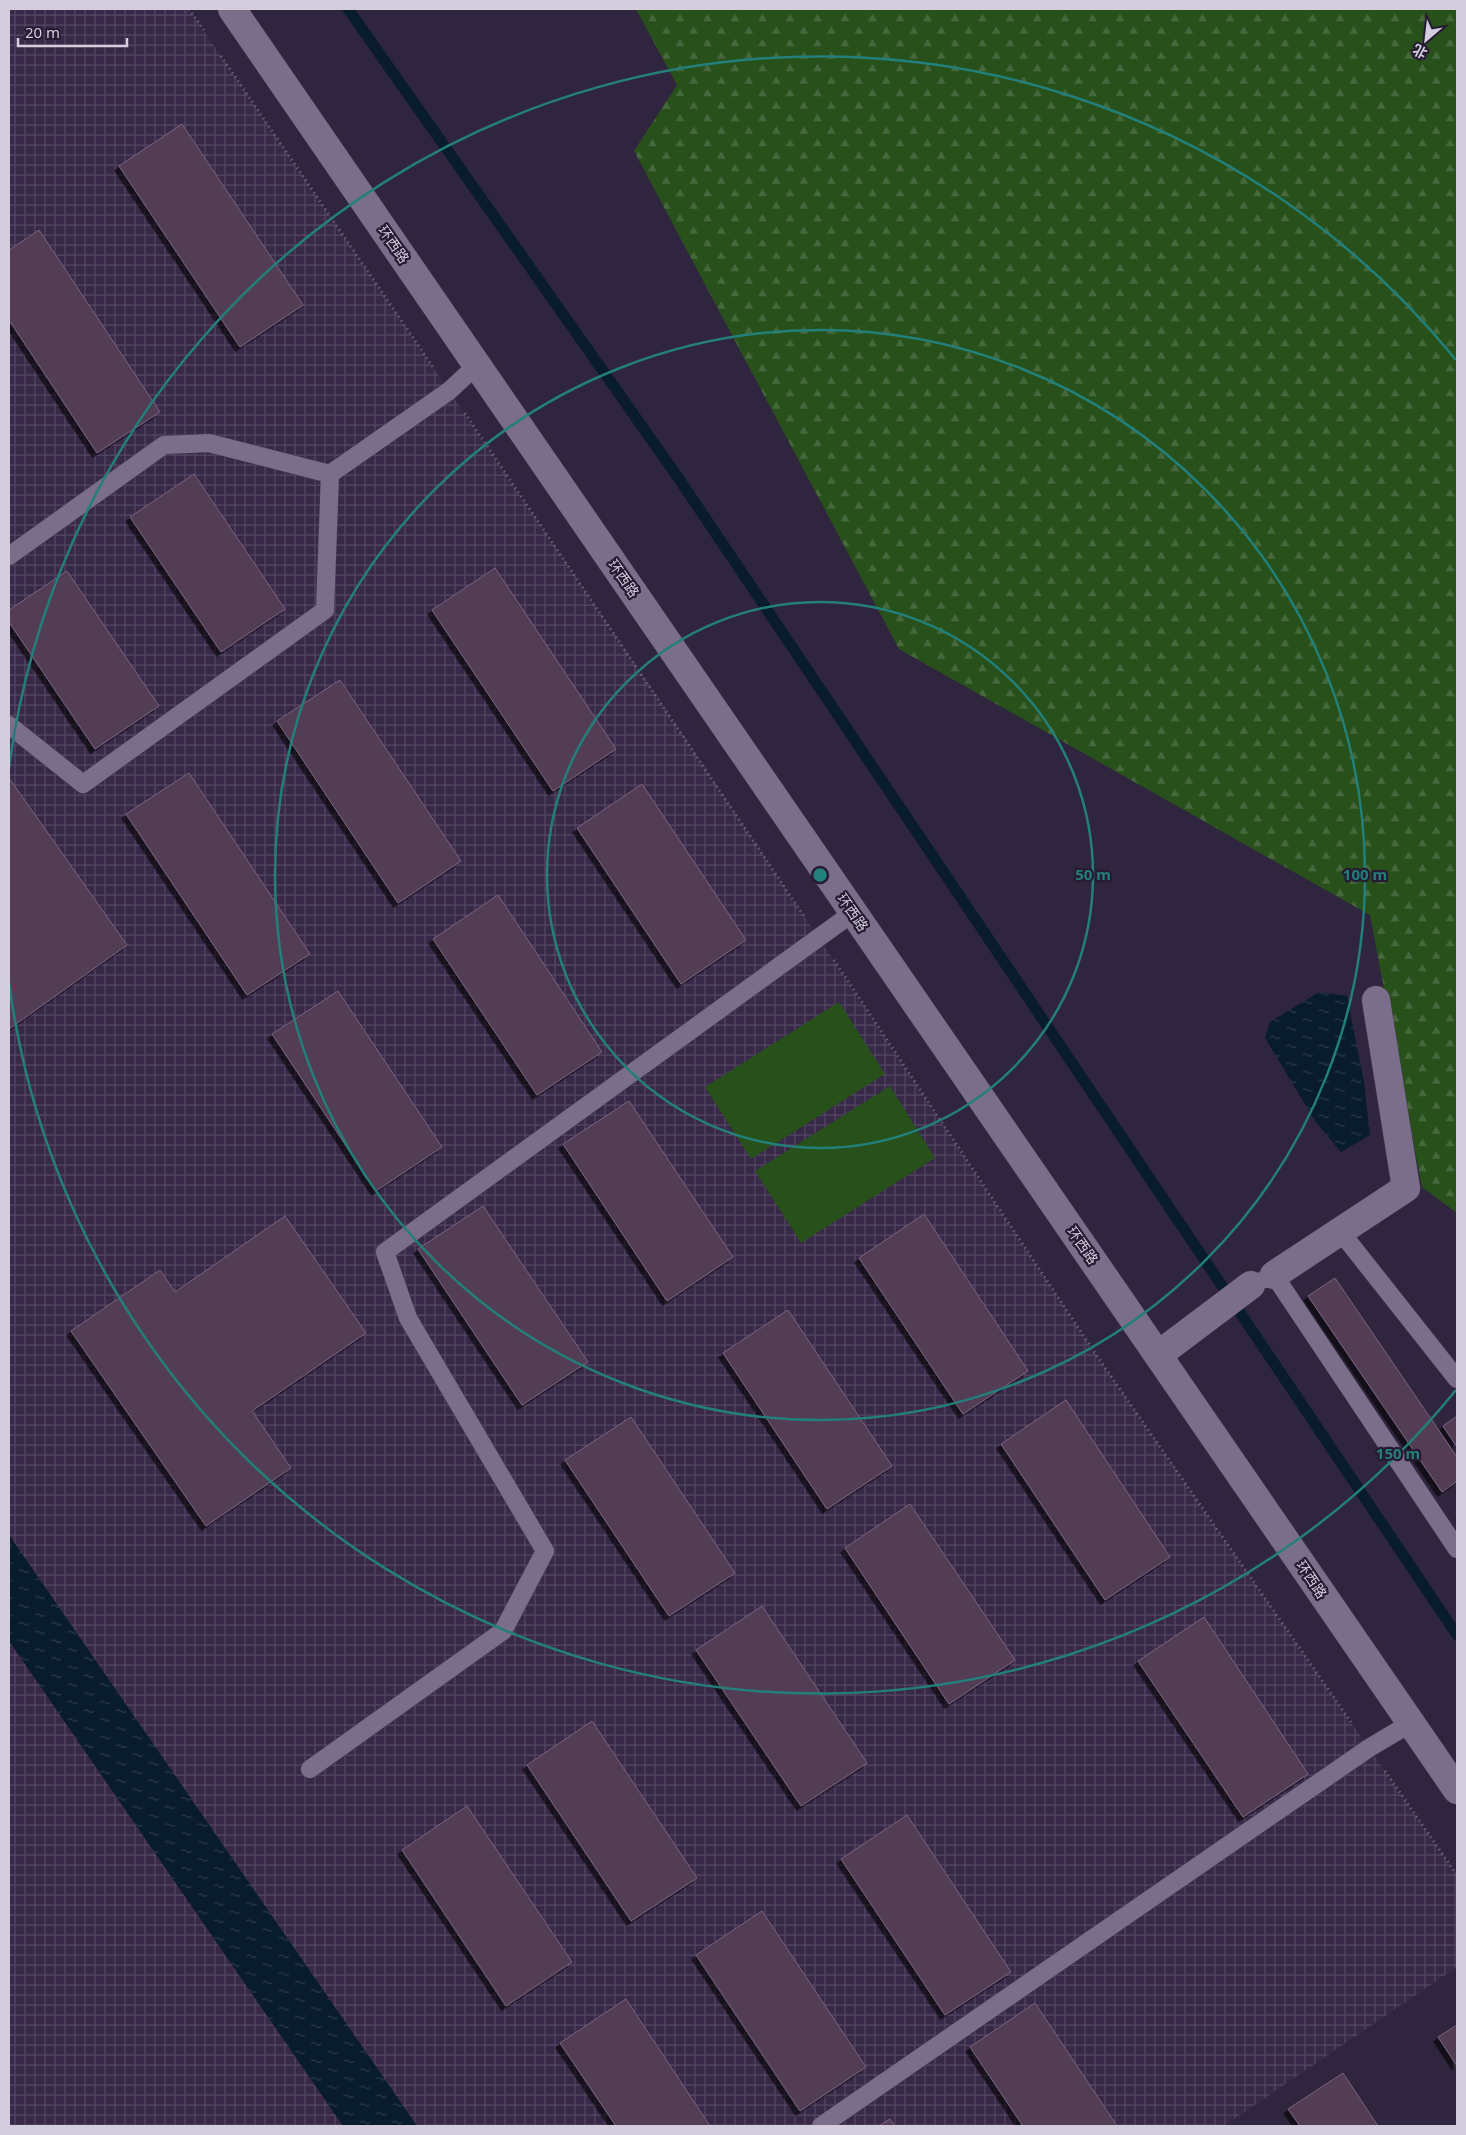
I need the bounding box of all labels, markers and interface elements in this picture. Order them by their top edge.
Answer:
scale bar [18,15,126,47]
north arrow [1401,15,1451,65]
text: 20 m [25,22,60,42]
text: 北 [1409,40,1430,64]
street label: 环西路 [374,221,414,267]
street label: 环西路 [604,555,644,601]
text: 50 m [1075,864,1111,884]
text: 100 m [1343,864,1387,884]
centre of rings [811,866,829,884]
street label: 环西路 [833,889,873,935]
street label: 环西路 [1063,1222,1103,1268]
text: 150 m [1376,1443,1420,1463]
street label: 环西路 [1292,1556,1332,1602]

